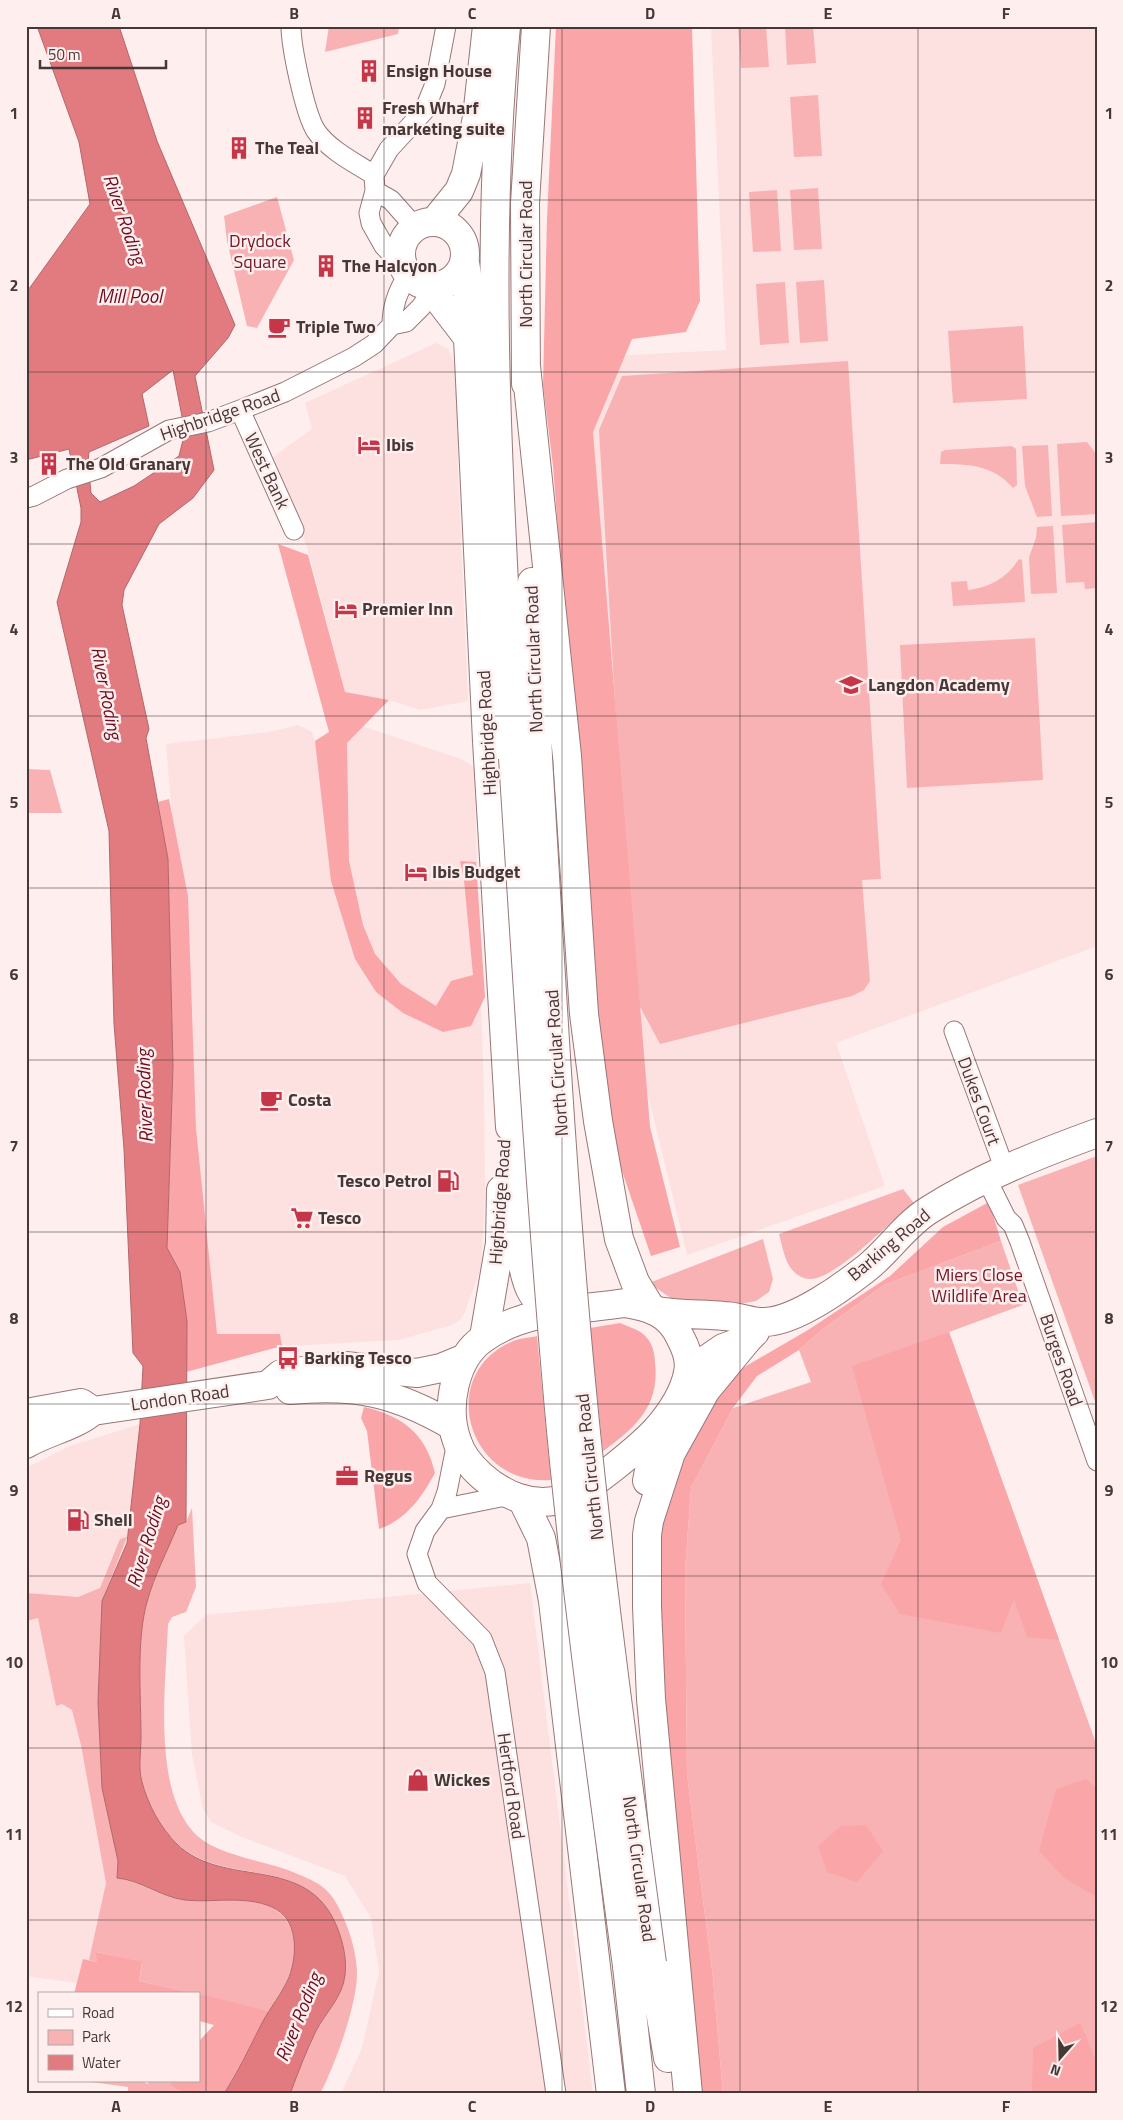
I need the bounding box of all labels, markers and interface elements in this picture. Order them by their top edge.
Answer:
text: A [111,1,121,25]
text: B [289,1,299,25]
text: C [468,1,477,25]
text: D [645,1,655,25]
text: E [824,1,833,25]
text: F [1002,1,1011,25]
scale bar [40,38,166,70]
text: 50 m [48,43,81,66]
place label: Ensign House [386,57,492,84]
building icon: Ensign House [356,58,382,84]
place label: Fresh Wharf marketing suite [382,94,505,142]
text: 1 [10,101,18,125]
text: 1 [1105,101,1113,125]
building icon: Fresh Wharf marketing suite [352,105,378,131]
place label: The Teal [255,134,319,161]
building icon: The Teal [226,135,252,161]
water label: River Roding [97,170,155,270]
street label: North Circular Road [512,180,539,328]
park label: Drydock Square [229,227,291,275]
place label: The Halcyon [342,252,437,279]
building icon: The Halcyon [313,253,339,279]
text: 2 [10,273,18,297]
text: 2 [1105,273,1113,297]
water label: Mill Pool [98,281,164,310]
place label: Triple Two [296,313,376,340]
cafe icon: Triple Two [266,314,292,340]
street label: Highbridge Road [156,381,284,448]
street label: West Bank [238,428,297,514]
place label: Ibis [386,431,414,458]
hotel icon: Ibis [356,432,382,458]
text: 3 [10,445,18,469]
text: 3 [1105,445,1113,469]
place label: The Old Granary [66,450,191,477]
building icon: The Old Granary [36,451,62,477]
street label: North Circular Road [517,585,550,733]
place label: Premier Inn [362,595,453,622]
hotel icon: Premier Inn [333,596,359,622]
text: 4 [10,617,19,641]
text: 4 [1105,617,1114,641]
water label: River Roding [84,644,131,744]
street label: Highbridge Road [470,670,503,796]
place label: Langdon Academy [868,671,1010,698]
school or university icon: Langdon Academy [838,672,864,698]
text: 5 [10,790,19,814]
text: 5 [1105,790,1114,814]
place label: Ibis Budget [432,858,521,885]
hotel icon: Ibis Budget [403,859,429,885]
text: 6 [10,962,19,986]
text: 6 [1105,962,1114,986]
street label: North Circular Road [538,989,575,1137]
water label: River Roding [127,1047,160,1143]
street label: Dukes Court [951,1053,1008,1149]
place label: Costa [288,1086,331,1113]
cafe icon: Costa [258,1087,284,1113]
text: 7 [10,1134,18,1158]
text: 7 [1105,1134,1113,1158]
street label: Highbridge Road [482,1138,517,1265]
place label: Tesco Petrol [337,1167,432,1194]
fuel station icon: Tesco Petrol [435,1168,461,1194]
street label: Barking Road [841,1202,936,1287]
place label: Tesco [318,1204,361,1231]
supermarket icon: Tesco [289,1205,315,1231]
park label: Miers Close Wildlife Area [931,1261,1027,1309]
text: 8 [10,1306,19,1330]
text: 8 [1105,1306,1114,1330]
street label: Burges Road [1033,1310,1090,1410]
place label: Barking Tesco [304,1344,412,1371]
bus stop icon: Barking Tesco [275,1345,301,1371]
street label: London Road [129,1377,231,1418]
street label: North Circular Road [568,1392,611,1542]
place label: Regus [364,1462,412,1489]
office icon: Regus [334,1463,360,1489]
text: 9 [10,1478,19,1502]
text: 9 [1105,1478,1114,1502]
water label: River Roding [118,1491,174,1591]
place label: Shell [94,1506,133,1533]
fuel station icon: Shell [65,1507,91,1533]
text: 10 [5,1650,23,1674]
text: 10 [1100,1650,1118,1674]
street label: Hertford Road [491,1731,532,1841]
place label: Wickes [434,1766,490,1793]
shop icon: Wickes [405,1767,431,1793]
street label: North Circular Road [616,1794,663,1944]
text: 11 [5,1822,23,1846]
text: 11 [1100,1822,1118,1846]
water label: River Roding [267,1966,329,2066]
legend [38,1992,200,2082]
text: 12 [5,1994,23,2018]
text: 12 [1100,1994,1118,2018]
text: Road [82,2001,114,2024]
text: Park [82,2025,111,2048]
north arrow [1036,2032,1086,2082]
text: Water [82,2051,121,2074]
text: N [1047,2059,1064,2082]
text: A [111,2094,121,2118]
text: B [289,2094,299,2118]
text: C [468,2094,477,2118]
text: D [645,2094,655,2118]
text: E [824,2094,833,2118]
text: F [1002,2094,1011,2118]

